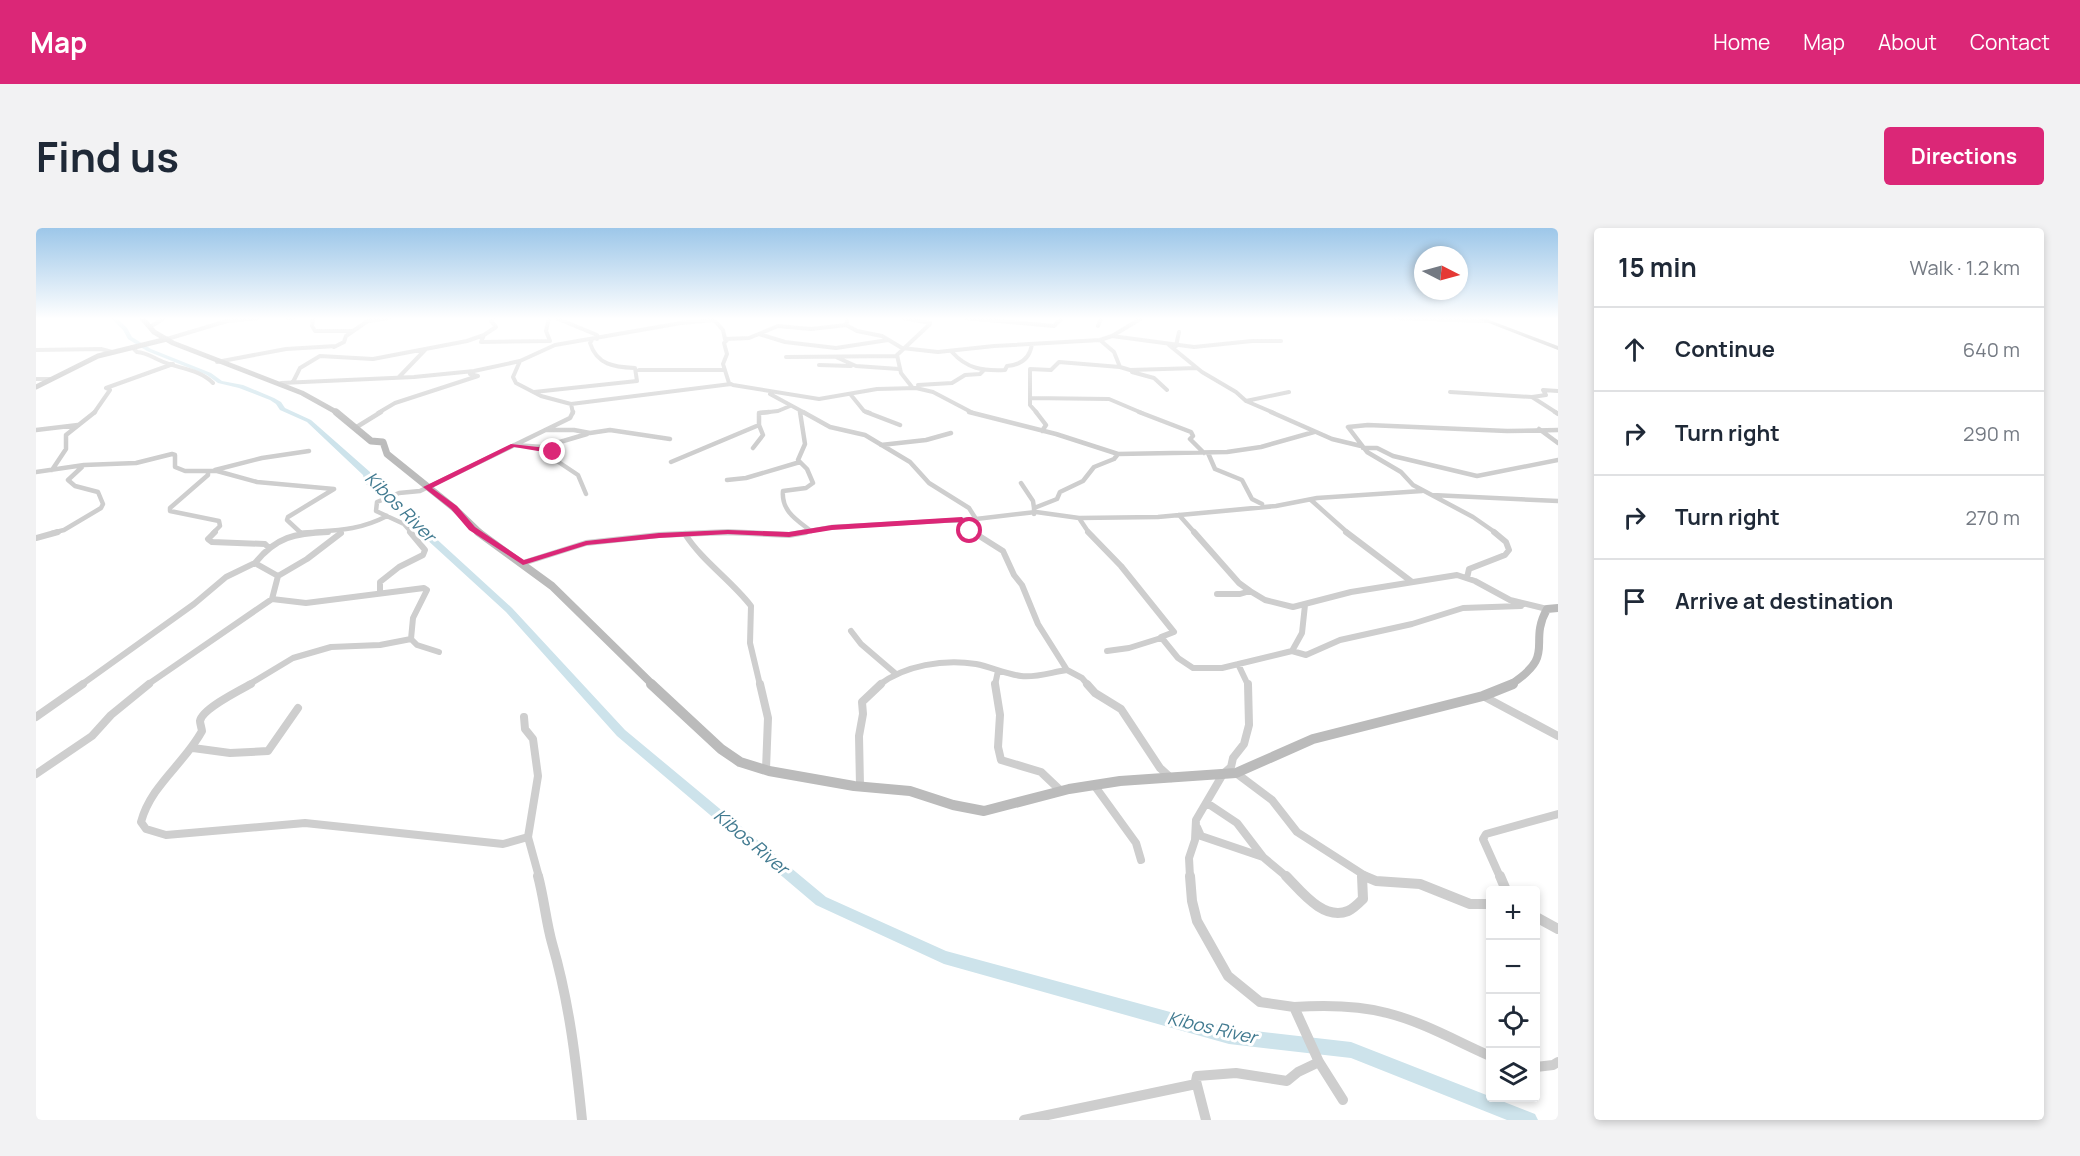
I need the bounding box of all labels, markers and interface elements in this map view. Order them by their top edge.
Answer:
text: Map [30,23,87,61]
text: Home [1713,28,1770,56]
text: Map [1803,28,1845,56]
text: About [1878,28,1937,56]
text: Contact [1970,28,2050,56]
text: Find us [36,127,179,185]
button: Directions [1884,127,2044,185]
north arrow [1414,246,1468,300]
text: 15 min [1618,249,1697,285]
text: Walk · 1.2 km [1910,254,2020,281]
icon: ahead [1618,333,1651,366]
text: Continue [1675,334,1775,364]
text: 640 m [1963,336,2020,363]
icon: right [1618,417,1651,450]
text: Turn right [1675,418,1780,448]
text: 290 m [1963,420,2020,447]
route end [539,438,565,464]
water label: Kibos River [360,466,443,549]
icon: right [1618,501,1651,534]
text: Turn right [1675,502,1780,532]
text: 270 m [1965,504,2020,531]
route start [956,517,982,543]
icon: arrive [1618,585,1651,618]
text: Arrive at destination [1675,586,1893,616]
water label: Kibos River [709,803,796,881]
map controls [1486,886,1540,1102]
button: + [1486,886,1540,940]
button: − [1486,940,1540,994]
button: locate [1486,994,1540,1048]
water label: Kibos River [1165,1005,1261,1049]
button: layers [1486,1048,1540,1102]

